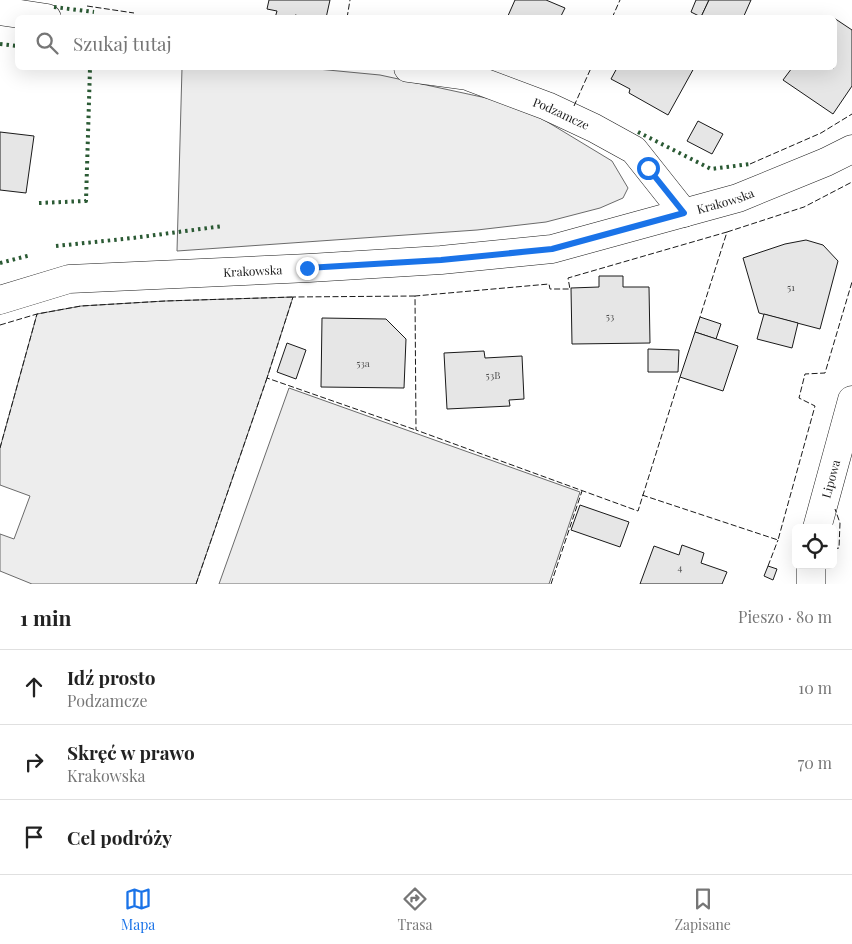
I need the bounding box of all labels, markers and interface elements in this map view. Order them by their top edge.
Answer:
search box [15,15,837,70]
icon: search [33,29,61,57]
text: Szukaj tutaj [73,30,172,56]
street label: Podzamcze [531,94,592,133]
route start [637,157,660,180]
street label: Krakowska [695,184,756,217]
route end [296,257,319,280]
street label: Krakowska [223,261,283,280]
house number: 51 [787,280,795,294]
house number: 53 [606,309,615,323]
house number: 53a [356,356,370,370]
house number: 53B [486,368,500,382]
street label: Lipowa [818,458,843,500]
map controls [792,524,837,569]
button: locate [792,524,837,569]
house number: 4 [678,560,683,574]
text: 1 min [20,603,71,631]
text: Pieszo · 80 m [738,606,832,627]
text: Idź prosto [67,664,155,690]
icon: ahead [20,673,48,701]
text: 10 m [798,677,832,698]
text: Podzamcze [67,690,148,711]
text: Skręć w prawo [67,739,195,765]
icon: right [20,748,48,776]
text: 70 m [798,752,832,773]
text: Krakowska [67,765,146,786]
icon: arrive [20,823,48,851]
text: Cel podróży [67,824,172,850]
tab: Mapa [121,885,155,934]
tab: Trasa [397,885,433,934]
tab: Zapisane [675,885,731,934]

